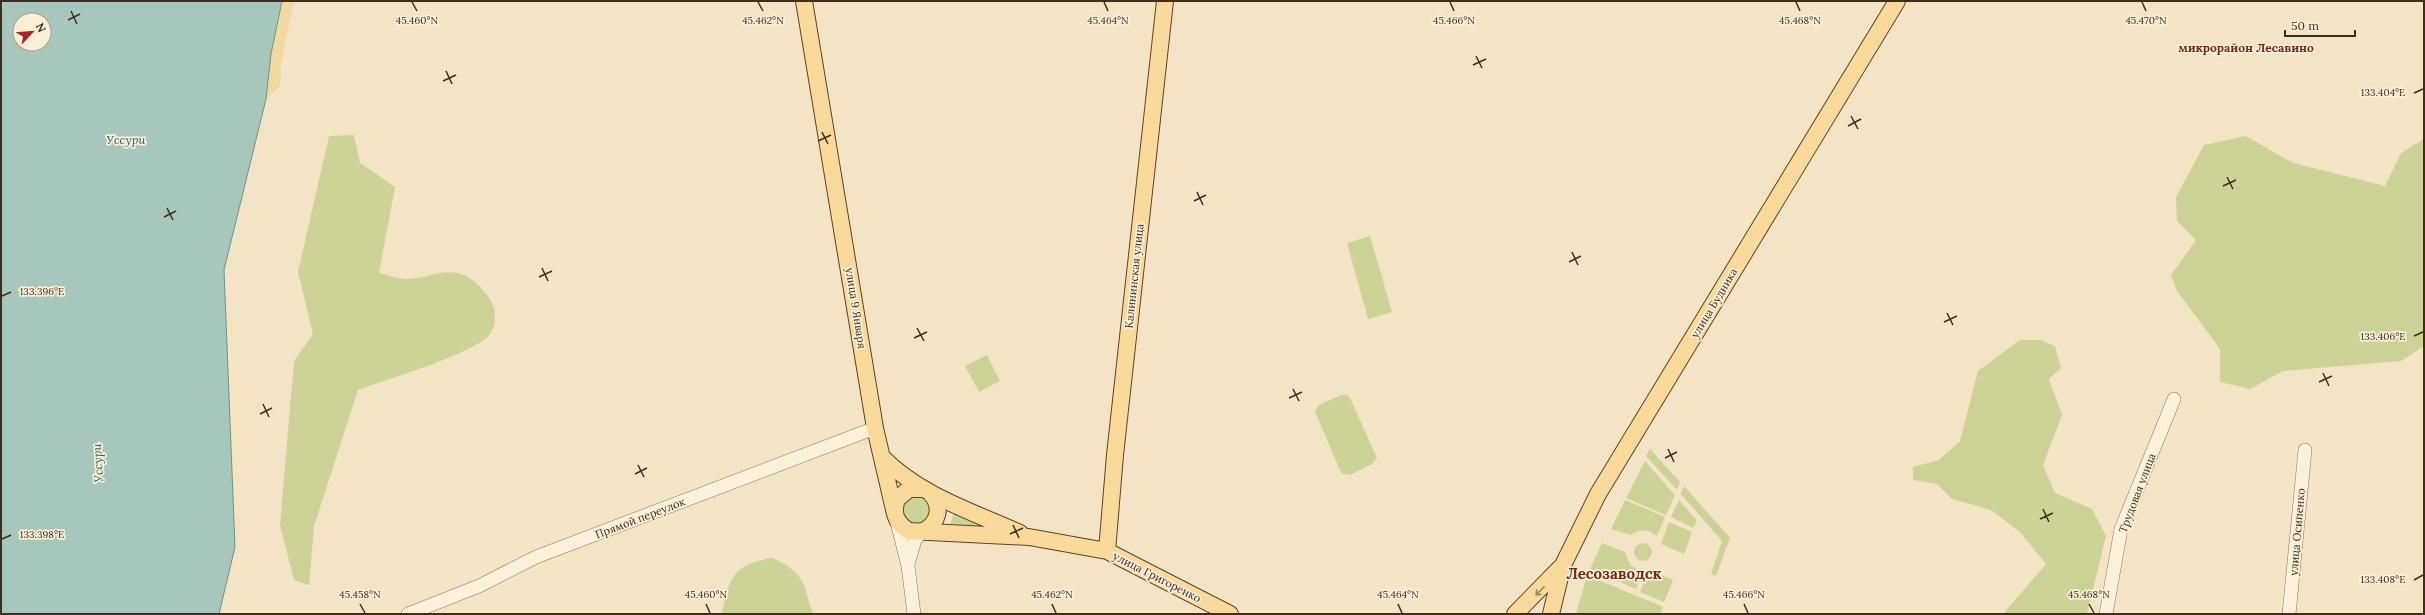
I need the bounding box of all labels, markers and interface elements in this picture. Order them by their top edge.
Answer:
north arrow [12,12,52,52]
scale bar [2285,12,2355,38]
text: 45.460°N [396,14,439,27]
text: 45.462°N [742,14,784,27]
text: 45.464°N [1087,14,1129,27]
text: 45.466°N [1433,14,1475,27]
text: 45.468°N [1779,14,1821,27]
text: 45.470°N [2125,14,2167,27]
text: 50 m [2291,18,2319,33]
text: N [33,21,49,35]
district label: микрорайон Лесавино [2178,40,2314,55]
text: 133.404°E [2361,86,2405,99]
water label: Уссури [107,132,146,147]
street label: Калининская улица [1122,223,1146,329]
street label: улица Будника [1688,265,1741,340]
street label: улица 9 Января [843,266,869,350]
text: 133.396°E [20,285,64,298]
text: 133.406°E [2361,330,2405,343]
water label: Уссури [89,442,106,483]
street label: Трудовая улица [2115,451,2159,535]
street label: улица Осипенко [2286,488,2308,576]
street label: Прямой переулок [593,494,687,542]
text: 133.398°E [20,528,64,541]
street label: улица Григоренко [1111,549,1203,605]
district label: Лесозаводск [1566,564,1662,583]
text: 133.408°E [2361,573,2405,586]
one-way arrow [1535,586,1545,596]
text: 45.458°N [339,588,381,601]
text: 45.460°N [685,588,728,601]
text: 45.462°N [1031,588,1073,601]
text: 45.464°N [1377,588,1419,601]
text: 45.466°N [1723,588,1765,601]
text: 45.468°N [2068,588,2110,601]

